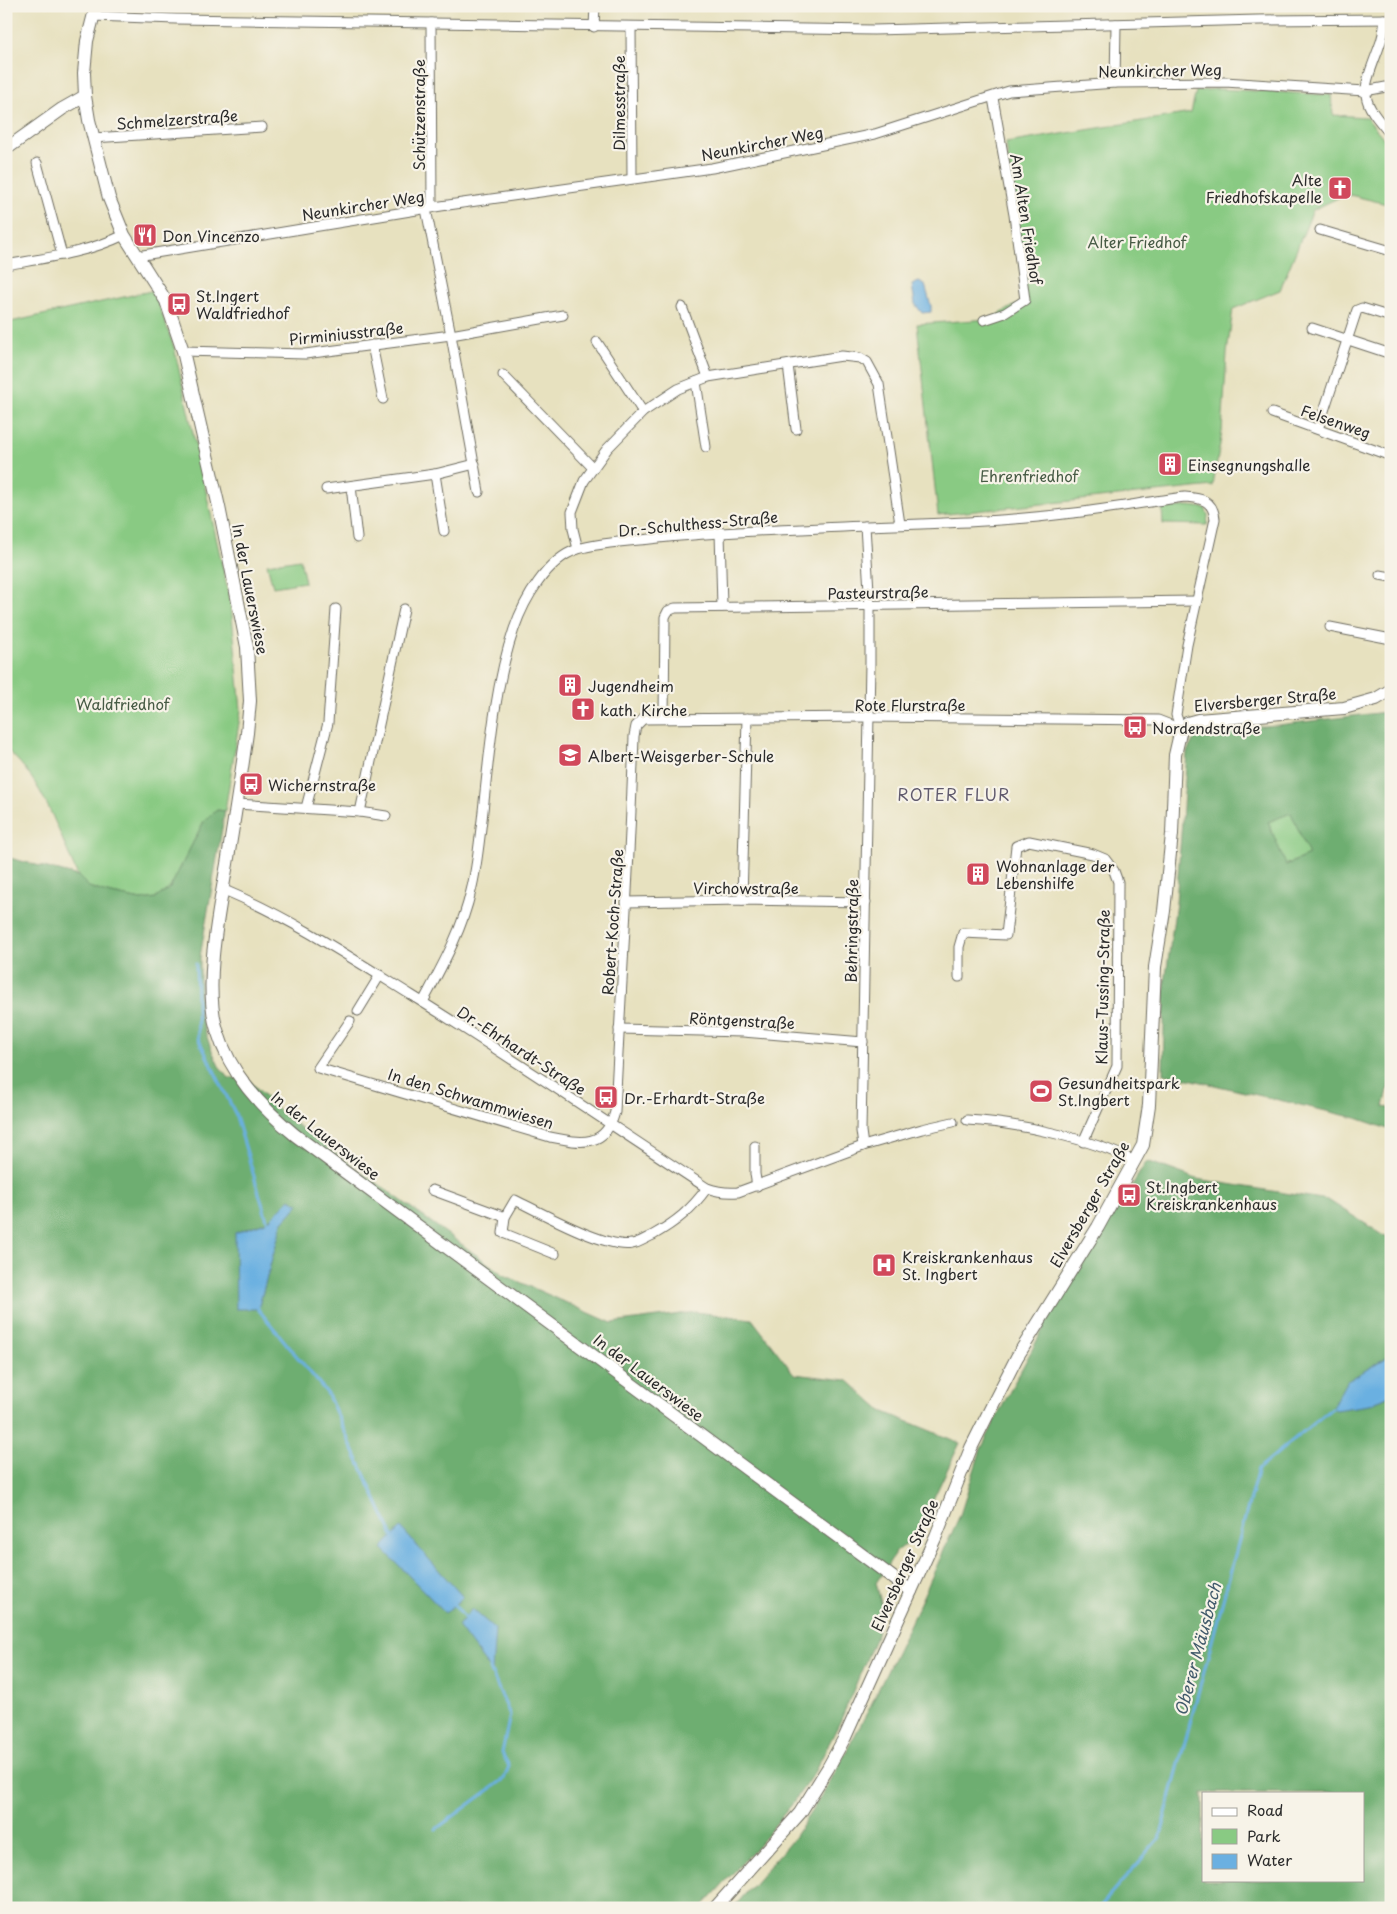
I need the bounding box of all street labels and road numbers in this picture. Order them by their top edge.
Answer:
street label: Dilmesstraße [607,55,630,151]
street label: Neunkircher Weg [1098,57,1222,83]
street label: Schützenstraße [407,59,430,171]
street label: Schmelzerstraße [116,103,239,135]
street label: Neunkircher Weg [699,120,825,166]
street label: Am Alten Friedhof [1005,152,1049,287]
street label: Neunkircher Weg [300,184,426,226]
street label: Pirminiusstraße [288,316,404,350]
street label: Felsenweg [1298,398,1374,444]
street label: Dr.-Schulthess-Straße [617,505,779,541]
street label: In der Lauerswiese [227,522,275,656]
street label: Pasteurstraße [827,580,929,604]
street label: Elversberger Straße [1193,681,1337,717]
street label: Rote Flurstraße [854,693,966,716]
street label: Robert-Koch-Straße [595,848,629,996]
street label: Virchowstraße [693,876,799,899]
street label: Behringstraße [839,879,863,983]
street label: Klaus-Tussing-Straße [1089,909,1115,1065]
street label: Dr.-Ehrhardt-Straße [453,1000,591,1100]
street label: Röntgenstraße [689,1006,795,1034]
street label: In den Schwammwiesen [385,1062,557,1134]
street label: In der Lauerswiese [267,1085,385,1185]
street label: Elversberger Straße [1043,1136,1135,1272]
street label: In der Lauerswiese [589,1328,709,1426]
street label: Elversberger Straße [864,1495,944,1635]

